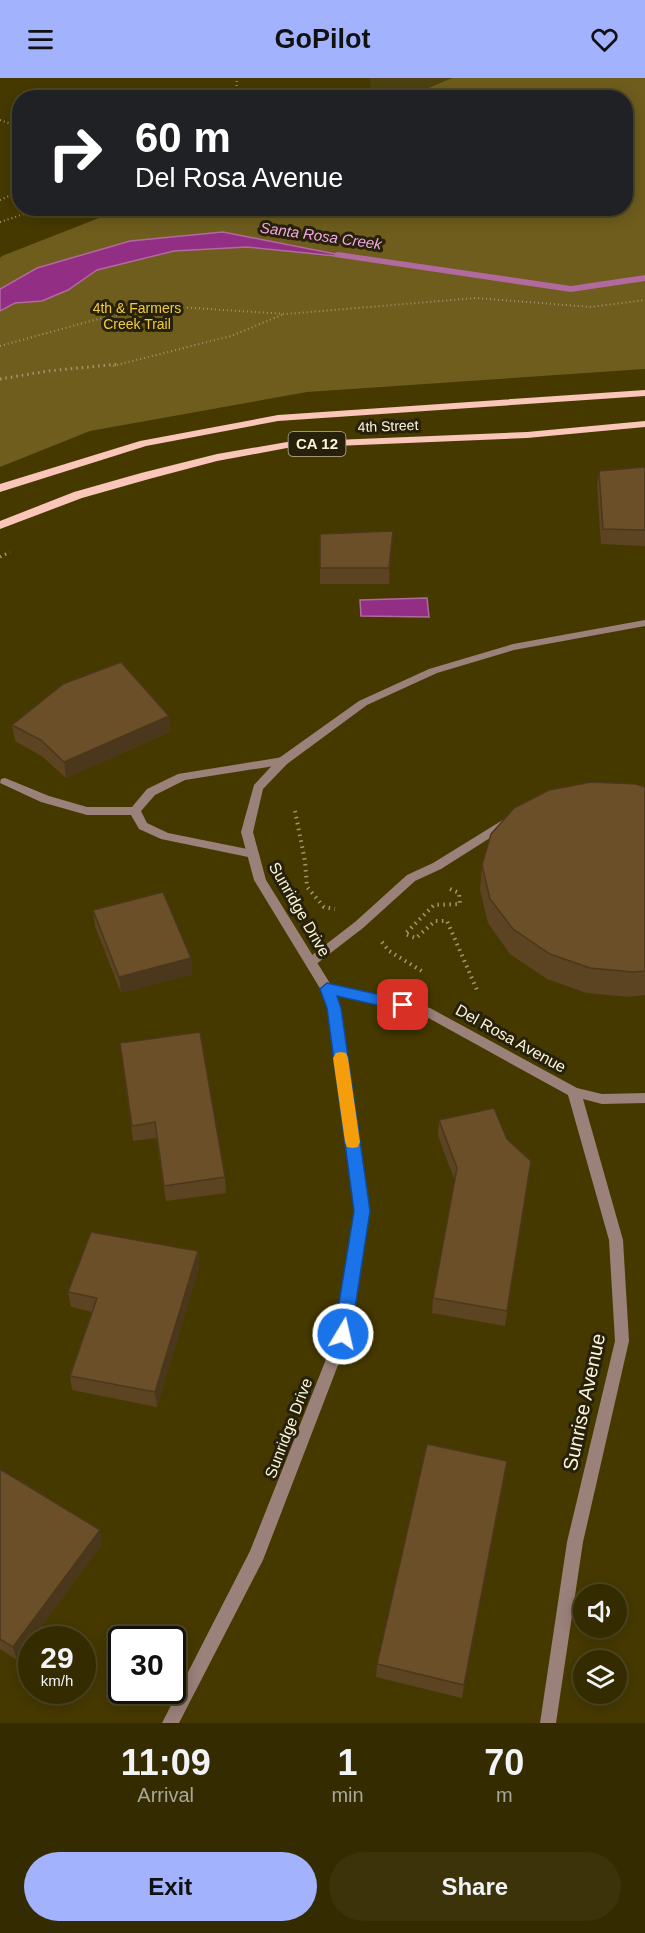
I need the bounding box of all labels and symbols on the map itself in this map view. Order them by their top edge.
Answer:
water label: Santa Rosa Creek [259,219,384,253]
park label: 4th & Farmers Creek Trail [93,300,181,332]
street label: 4th Street [357,417,419,435]
road number: CA 12 [288,432,346,456]
street label: Sunridge Drive [266,859,333,959]
pin [377,979,428,1030]
street label: Del Rosa Avenue [453,1001,569,1076]
position arrow [311,1302,375,1366]
street label: Sunrise Avenue [559,1331,609,1473]
street label: Sunridge Drive [262,1376,315,1481]
speed limit sign: 30 [108,1626,186,1704]

